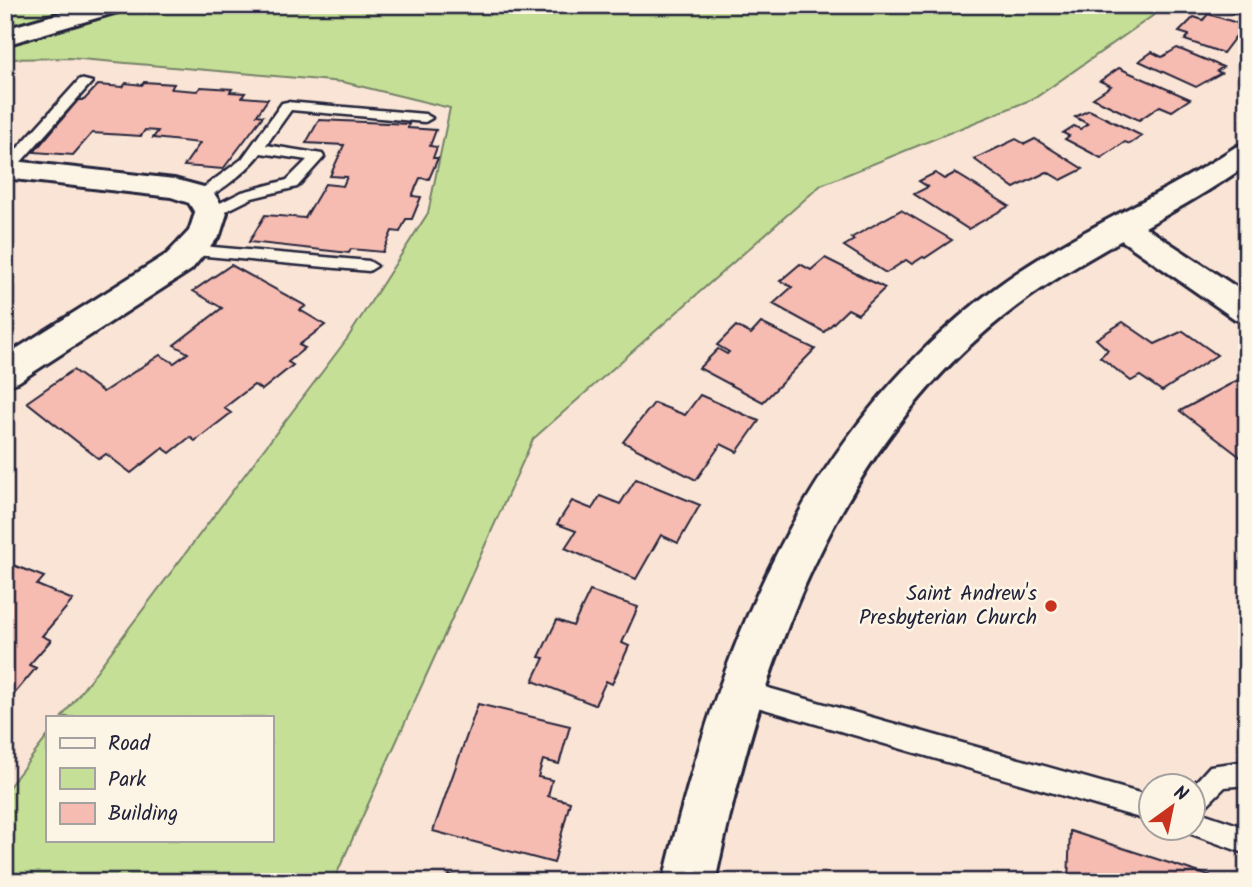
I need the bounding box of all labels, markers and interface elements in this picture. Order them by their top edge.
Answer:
place label: Saint Andrew's Presbyterian Church [859,578,1037,635]
marker: Saint Andrew's Presbyterian Church [1043,598,1059,614]
legend [46,716,273,842]
text: Road [108,728,151,761]
text: Park [108,764,146,797]
north arrow [1136,772,1206,842]
text: N [1167,779,1193,810]
text: Building [108,798,178,831]

